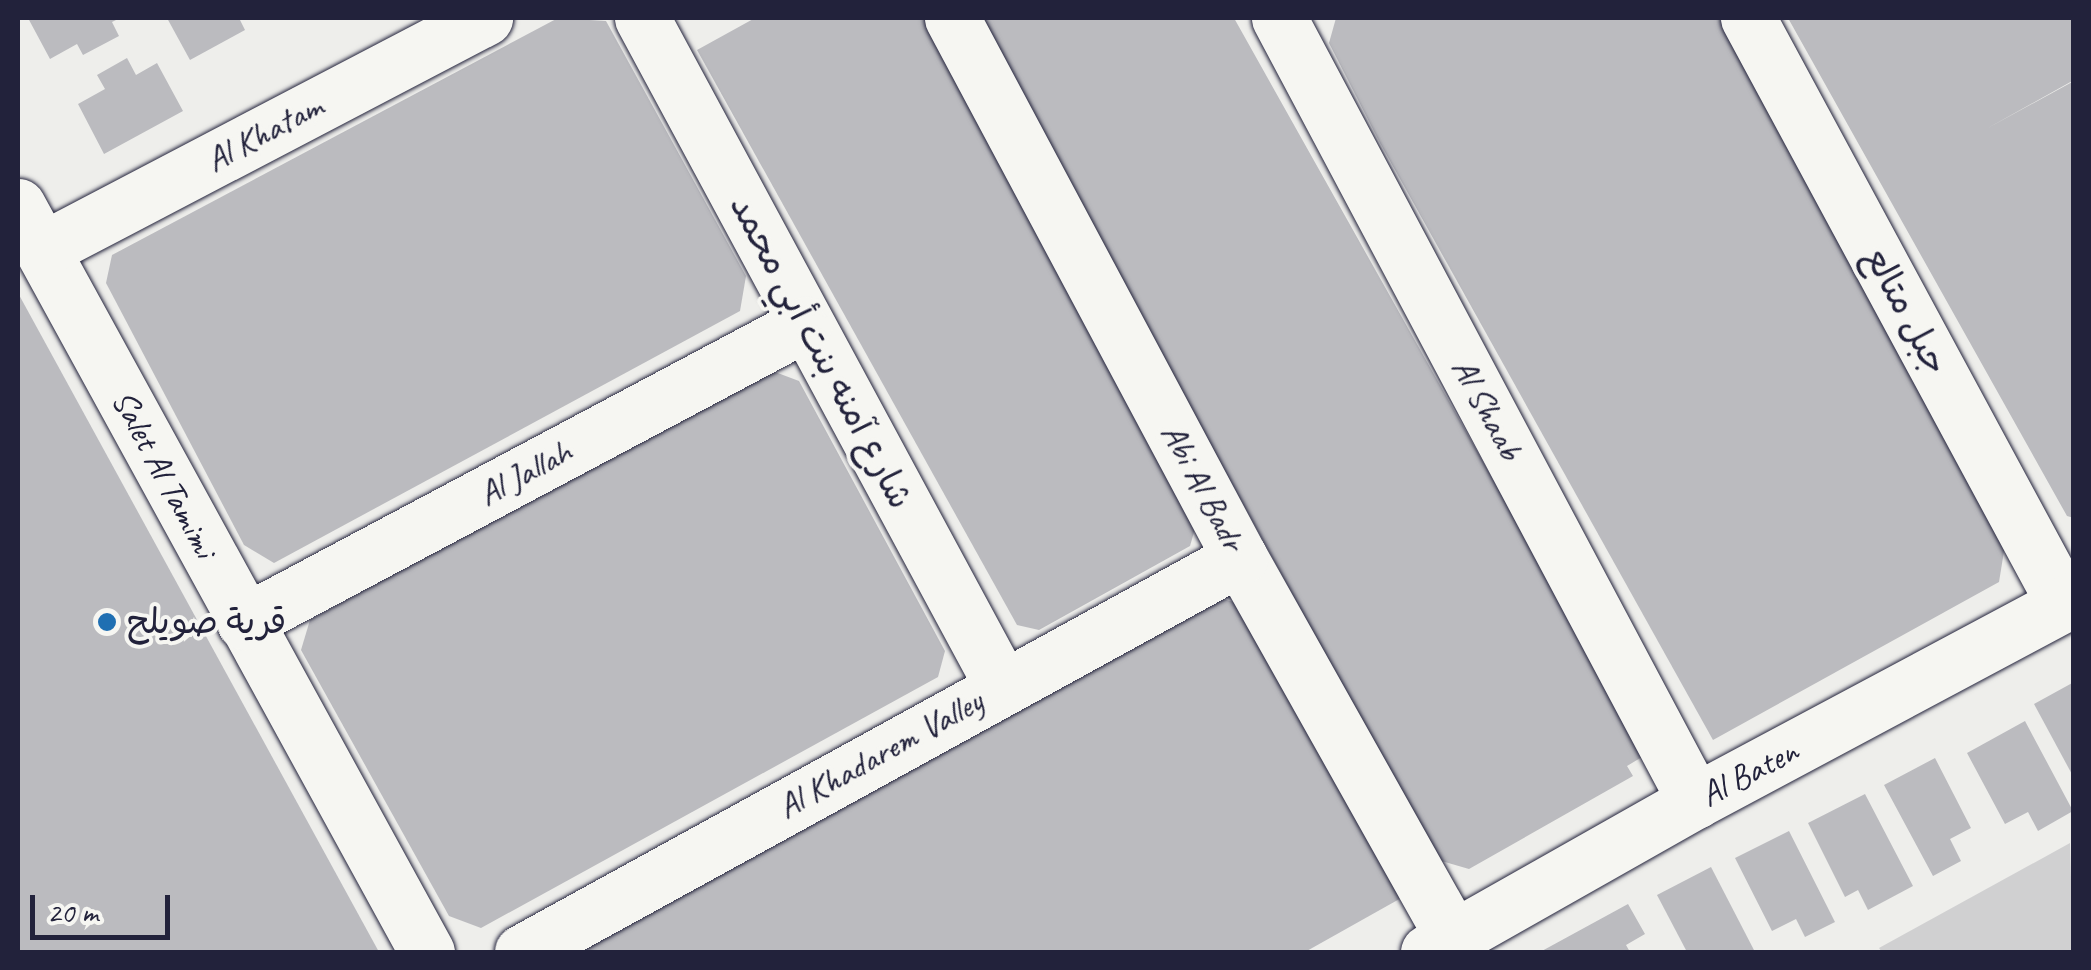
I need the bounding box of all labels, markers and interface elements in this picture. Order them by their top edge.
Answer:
street label: Al Khatam [198,85,330,181]
street label: شارع آمنه بنت أبي محمد [721,188,921,516]
street label: جبل متالع [1855,240,1957,382]
street label: Al Shaab [1443,350,1531,468]
street label: Salet Al Tamimi [102,383,226,565]
street label: Abi Al Badr [1152,416,1254,558]
street label: Al Jallah [471,431,579,515]
place label: قرية صويلح [127,601,286,643]
marker: قرية صويلح [96,611,118,633]
street label: Al Khadarem Valley [771,681,989,827]
street label: Al Baten [1693,730,1805,816]
scale bar [35,875,175,937]
text: 20 m [47,893,98,931]

